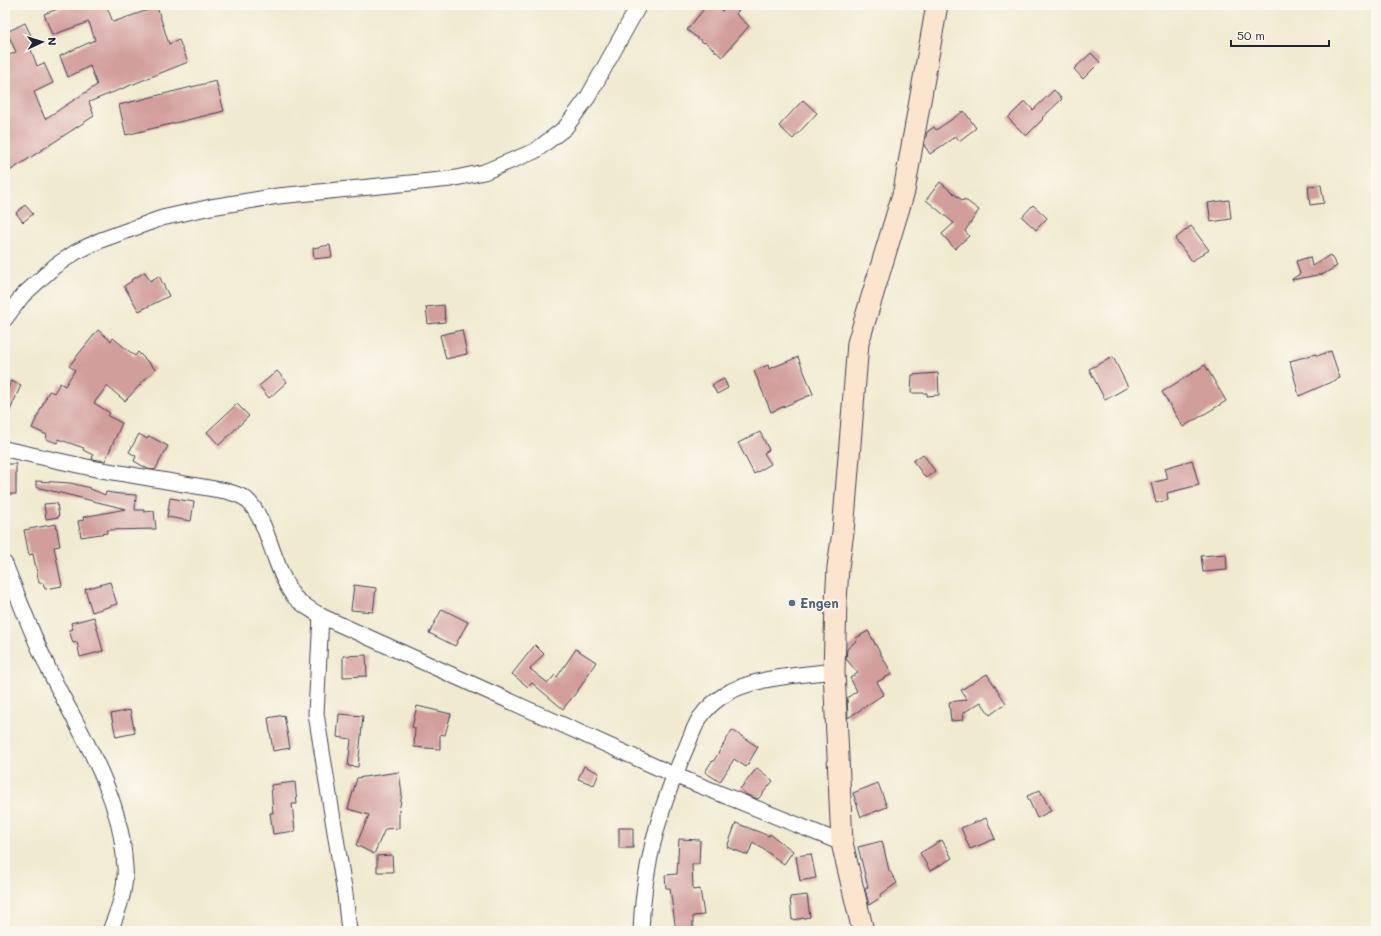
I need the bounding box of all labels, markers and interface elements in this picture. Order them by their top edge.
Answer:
north arrow [22,22,62,62]
scale bar [1231,22,1329,48]
text: 50 m [1237,27,1265,43]
text: N [45,37,60,46]
place label: Engen [800,594,839,611]
marker: Engen [787,598,797,608]

